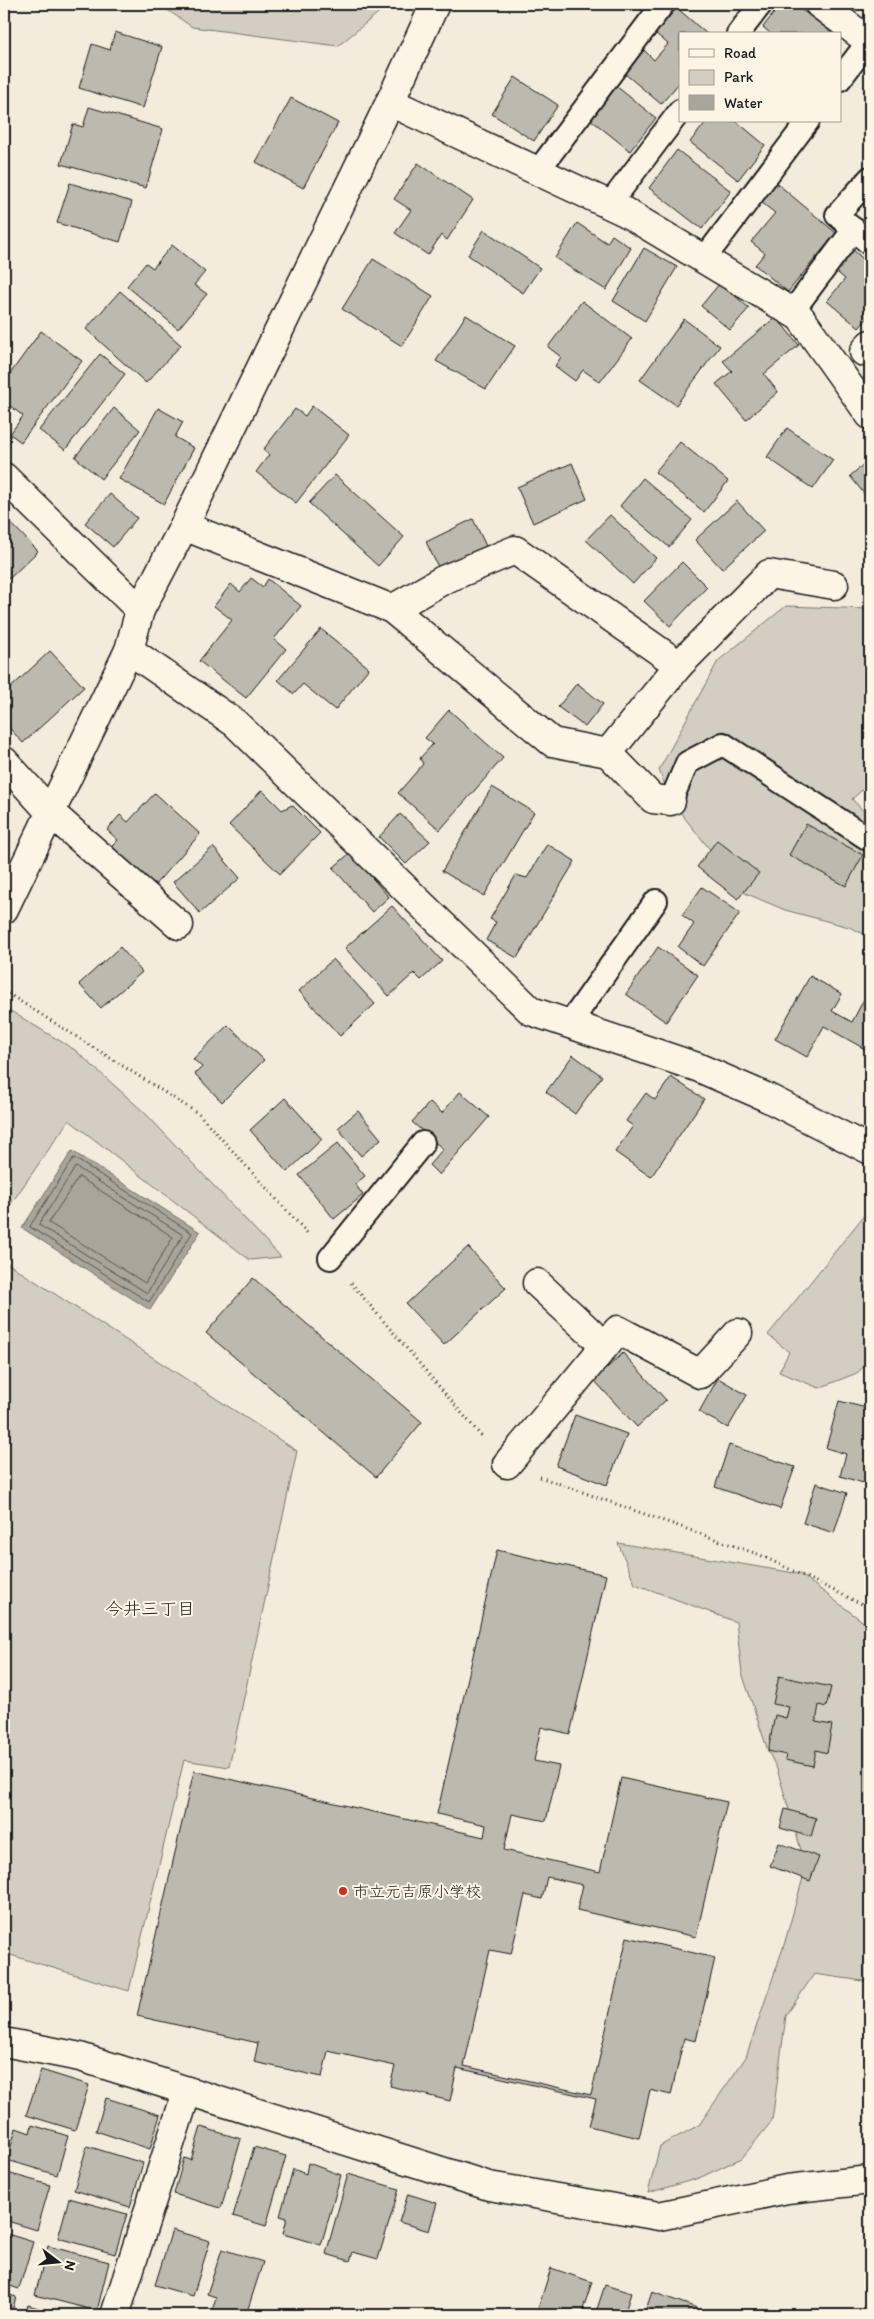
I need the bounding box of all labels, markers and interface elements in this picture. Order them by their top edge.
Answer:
legend [679,32,842,122]
text: Road [724,44,757,62]
text: Park [724,68,754,86]
text: Water [724,94,763,112]
district label: 今井三丁目 [105,1598,195,1620]
place label: 市立元吉原小学校 [353,1882,481,1901]
marker: 市立元吉原小学校 [337,1885,349,1897]
north arrow [32,2236,82,2286]
text: N [61,2259,79,2272]

